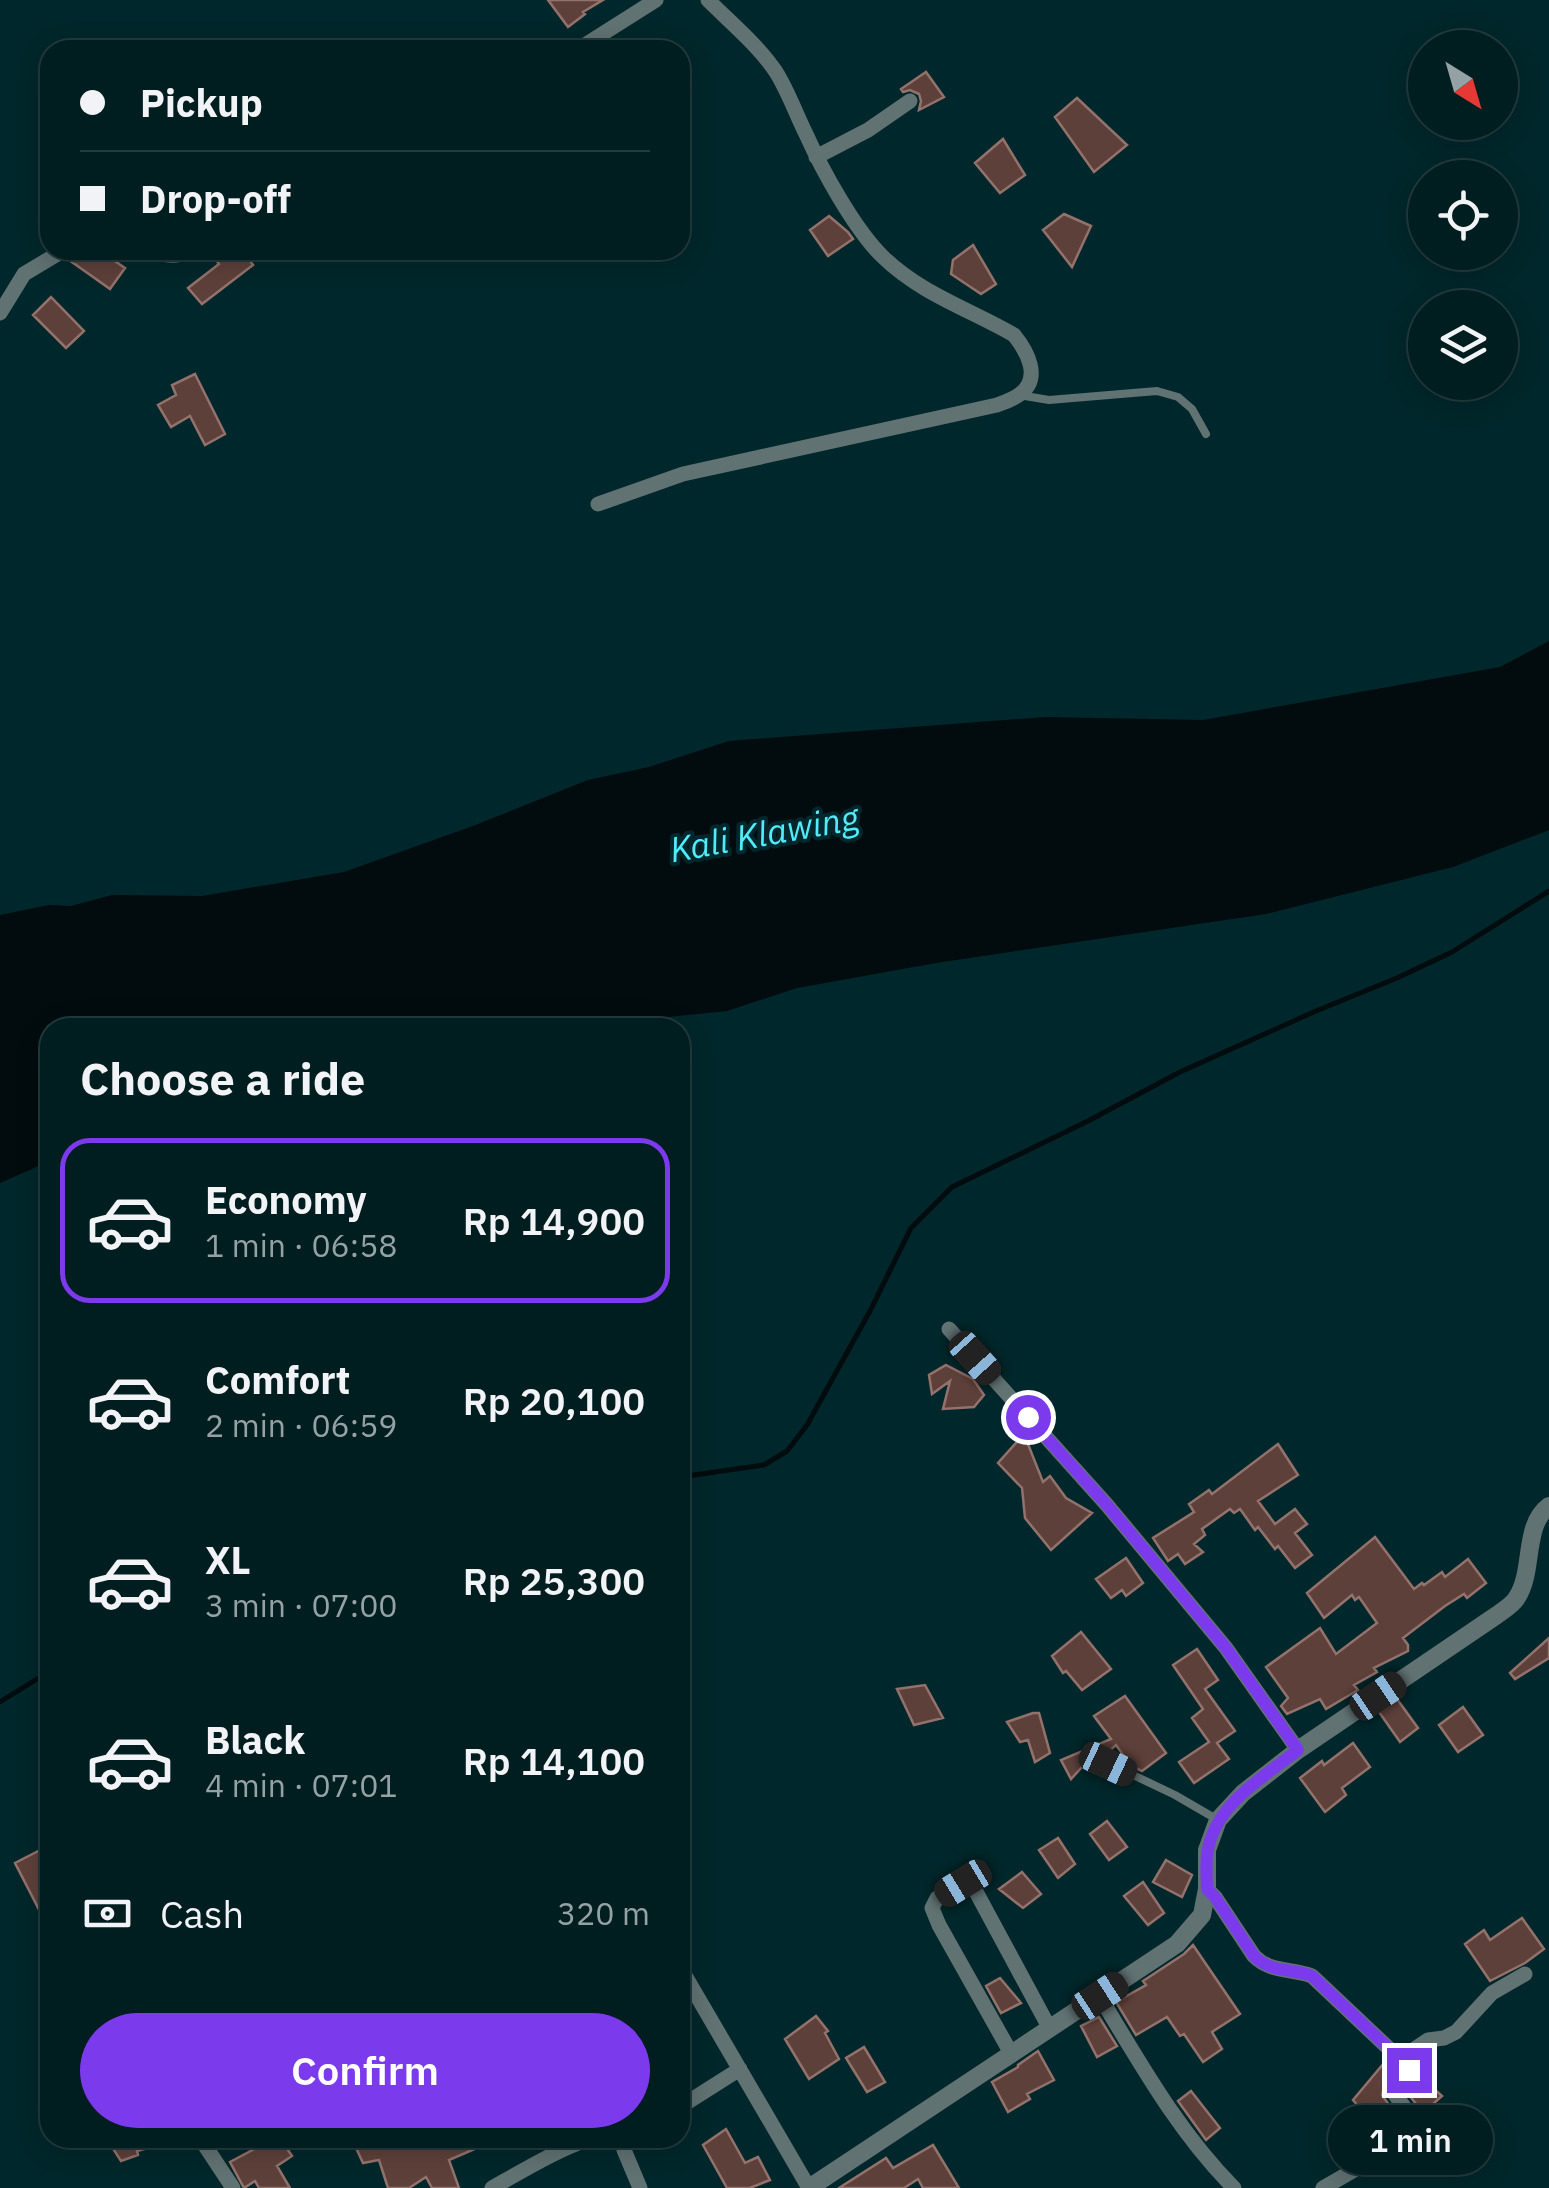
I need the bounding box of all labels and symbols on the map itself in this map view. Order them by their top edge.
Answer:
north arrow [1408,30,1518,140]
water label: Kali Klawing [666,794,863,872]
car [944,1326,1006,1390]
route start [1006,1395,1051,1440]
car [1345,1667,1411,1725]
car [1074,1738,1142,1790]
car [930,1855,996,1911]
car [1067,1967,1133,2025]
route end [1387,2048,1432,2093]
callout: 1 min [1326,2105,1492,2175]

